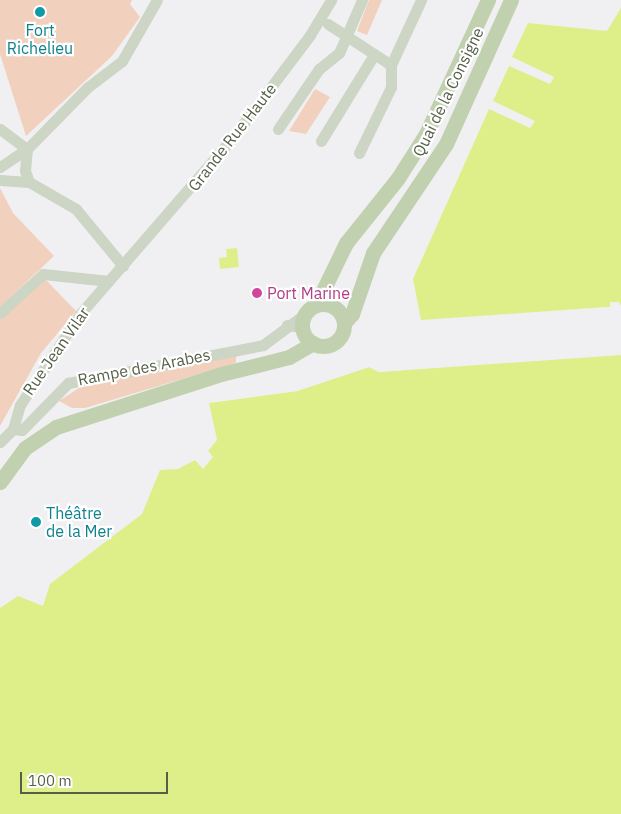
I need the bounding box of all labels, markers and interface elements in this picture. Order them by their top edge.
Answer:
marker: Fort Richelieu [34,6,46,18]
place label: Fort Richelieu [7,20,73,58]
street label: Quai de la Consigne [408,24,488,160]
street label: Grande Rue Haute [184,79,280,195]
place label: Port Marine [267,283,350,303]
marker: Port Marine [251,287,263,299]
street label: Rue Jean Vilar [19,303,93,399]
street label: Rampe des Arabes [76,345,212,389]
place label: Théâtre de la Mer [46,503,112,541]
marker: Théâtre de la Mer [30,516,42,528]
scale bar [22,762,170,794]
text: 100 m [28,771,72,790]

